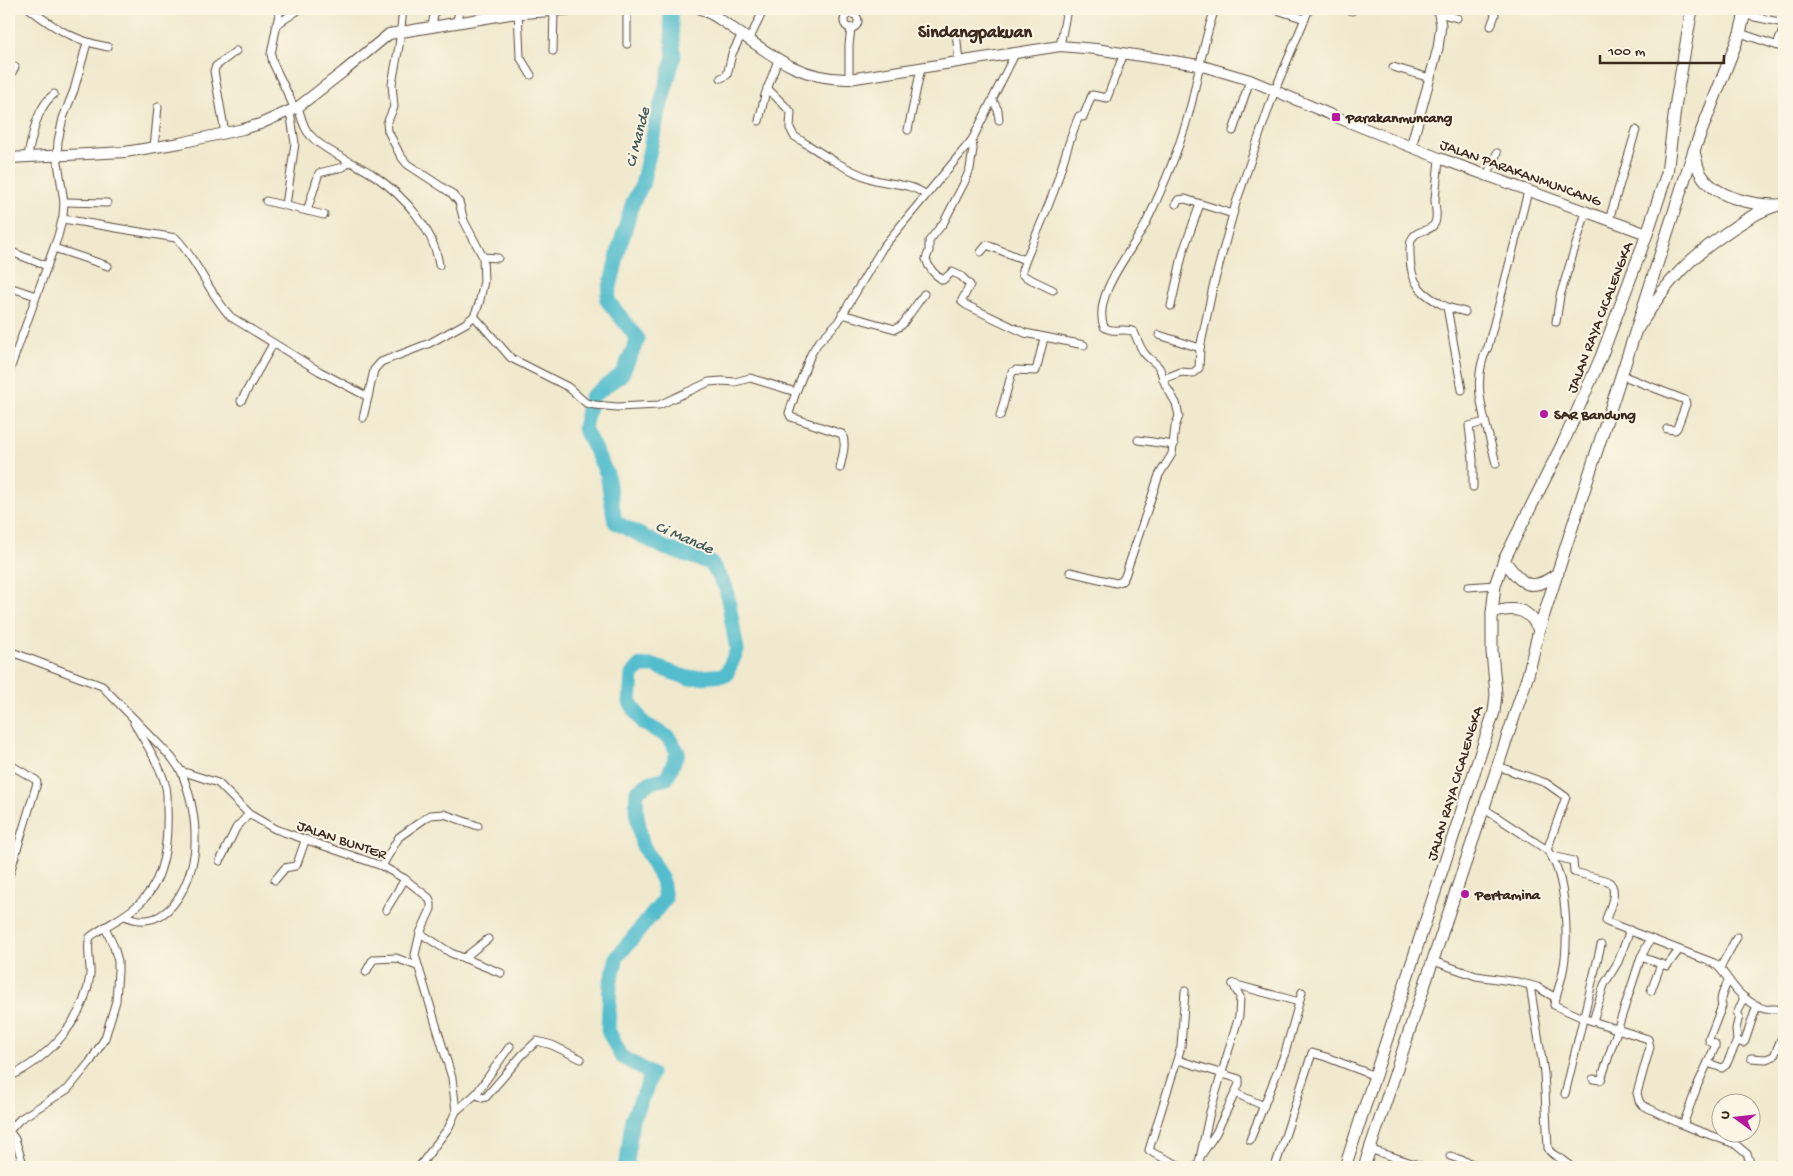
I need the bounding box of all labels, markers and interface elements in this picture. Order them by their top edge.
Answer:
district label: Sindangpakuan [918,23,1032,44]
scale bar [1600,32,1724,64]
text: 100 m [1607,43,1646,61]
water label: Ci Mande [623,105,656,170]
place label: Parakanmuncang [1345,110,1453,128]
marker: Parakanmuncang [1330,111,1342,123]
street label: JALAN PARAKANMUNCANG [1437,136,1604,212]
street label: JALAN RAYA CICALENGKA [1564,239,1638,396]
place label: SAR Bandung [1554,407,1636,425]
marker: SAR Bandung [1538,408,1550,420]
water label: Ci Mande [652,519,716,560]
street label: JALAN RAYA CICALENGKA [1424,703,1488,863]
street label: JALAN BUNTER [294,817,390,865]
place label: Pertamina [1474,887,1541,905]
marker: Pertamina [1459,888,1471,900]
north arrow [1710,1094,1760,1144]
text: U [1717,1109,1735,1121]

